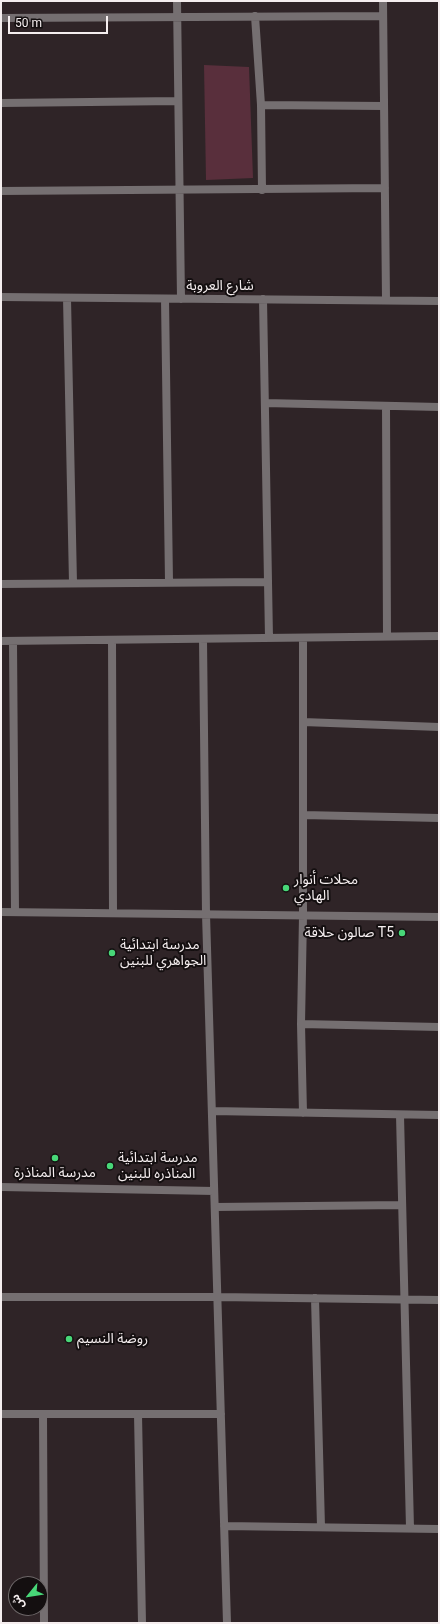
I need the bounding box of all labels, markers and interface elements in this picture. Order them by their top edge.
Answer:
scale bar [10,8,110,34]
text: 50 m [15,16,42,30]
street label: شارع العروبة [186,278,254,294]
place label: محلات أنوار الهادي [294,872,358,904]
marker: محلات أنوار الهادي [281,883,291,893]
place label: صالون حلاقة T5 [305,925,394,941]
marker: صالون حلاقة T5 [397,928,407,938]
place label: مدرسة ابتدائية الجواهري للبنين [120,937,206,970]
marker: مدرسة ابتدائية الجواهري للبنين [107,948,117,958]
place label: مدرسة ابتدائية المناذره للبنين [118,1150,198,1182]
marker: مدرسة المناذرة [50,1153,60,1163]
marker: مدرسة ابتدائية المناذره للبنين [105,1161,115,1171]
place label: مدرسة المناذرة [14,1165,96,1181]
place label: روضة النسيم [77,1331,148,1347]
marker: روضة النسيم [64,1334,74,1344]
north arrow [8,1576,48,1616]
text: ش [9,1592,27,1612]

